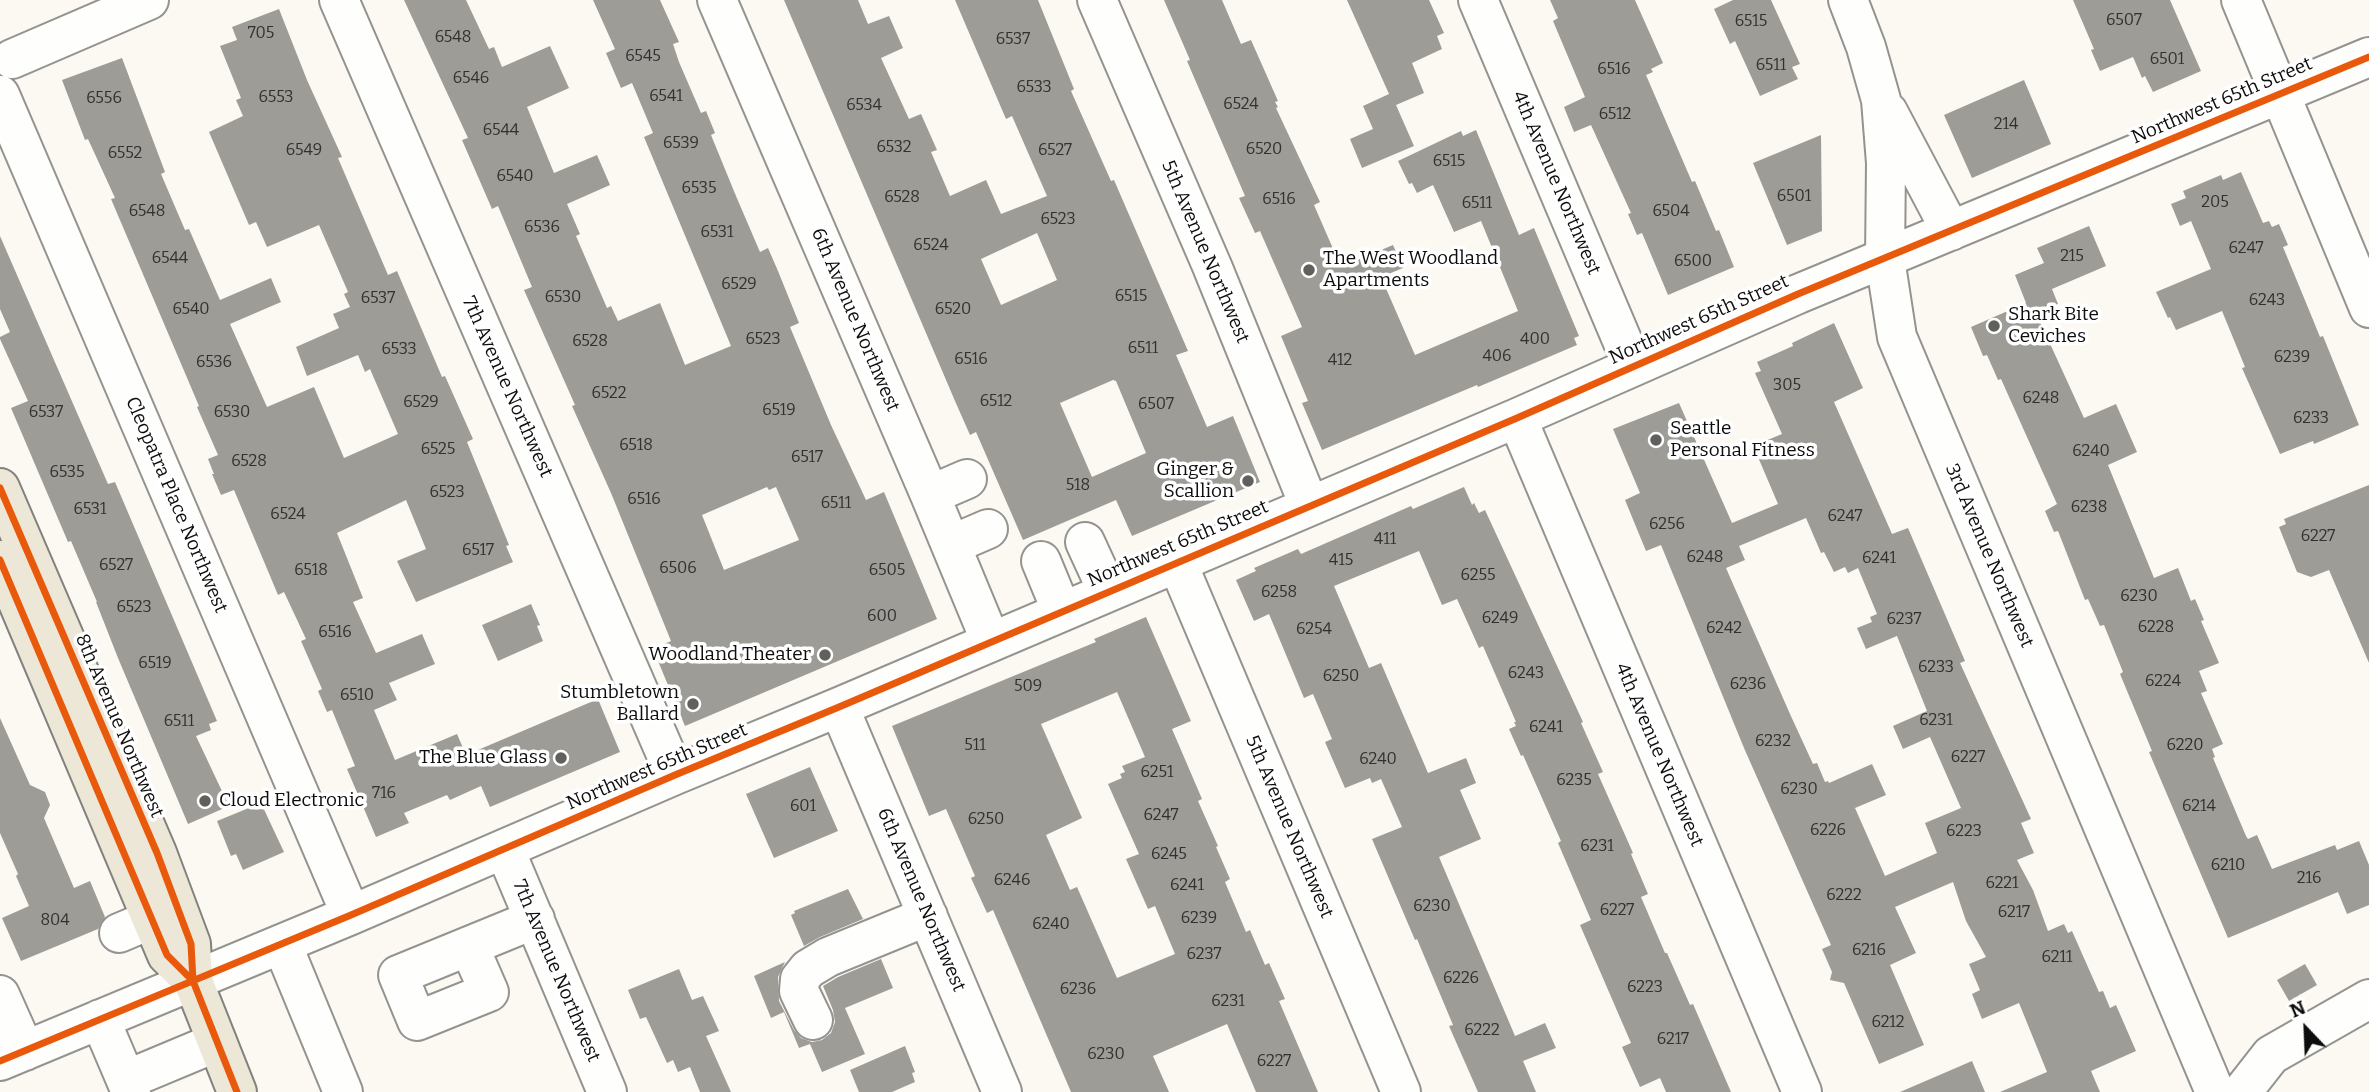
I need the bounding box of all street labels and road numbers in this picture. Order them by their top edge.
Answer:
street label: Northwest 65th Street [2128,53,2316,149]
street label: 4th Avenue Northwest [1507,88,1605,278]
street label: 5th Avenue Northwest [1156,157,1254,347]
street label: 6th Avenue Northwest [806,225,904,415]
street label: Northwest 65th Street [1606,270,1792,370]
street label: 7th Avenue Northwest [457,293,557,481]
street label: Cleopatra Place Northwest [120,393,232,617]
street label: 3rd Avenue Northwest [1940,461,2038,651]
street label: Northwest 65th Street [1084,496,1272,592]
street label: 8th Avenue Northwest [70,631,168,821]
street label: 4th Avenue Northwest [1610,660,1708,850]
street label: Northwest 65th Street [563,719,751,815]
street label: 5th Avenue Northwest [1240,732,1338,922]
street label: 6th Avenue Northwest [872,805,970,995]
street label: 7th Avenue Northwest [507,876,605,1066]

